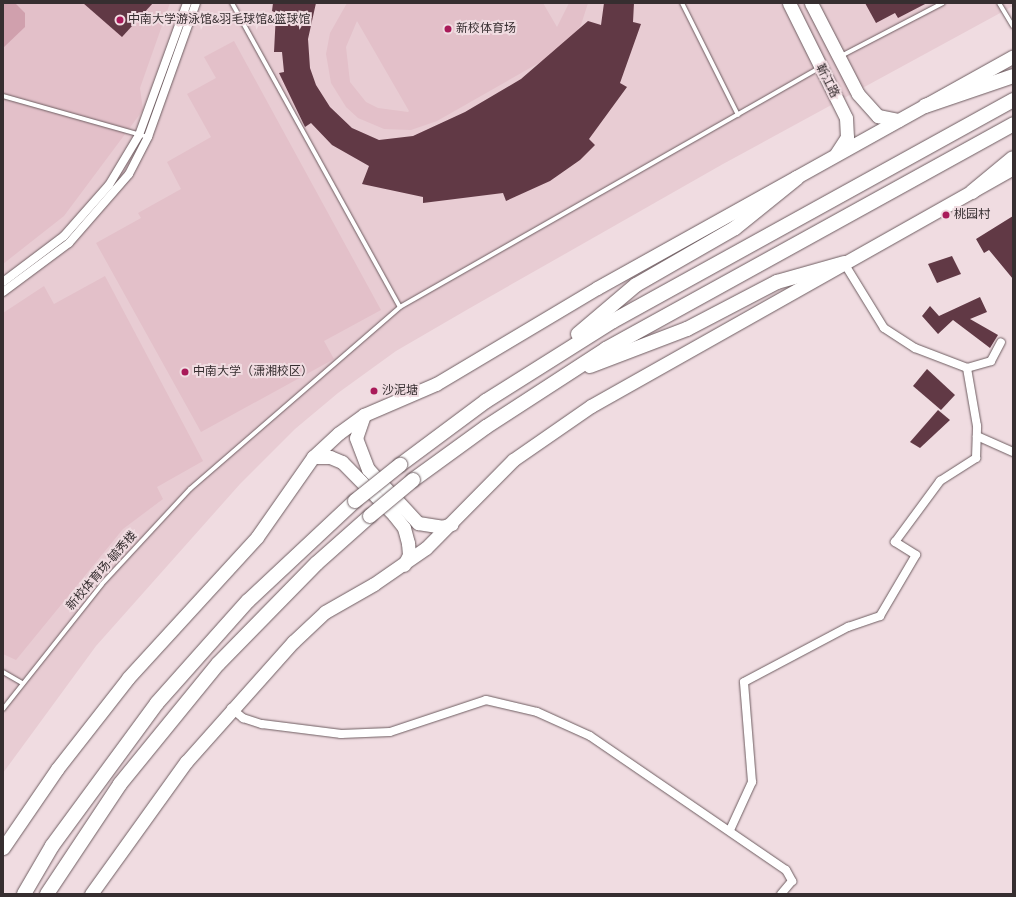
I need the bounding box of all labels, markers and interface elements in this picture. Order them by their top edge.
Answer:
place label: 中南大学游泳馆&羽毛球馆&篮球馆 [128,13,311,27]
marker: 中南大学游泳馆&羽毛球馆&篮球馆 [115,15,125,25]
place label: 新校体育场 [456,22,516,36]
marker: 新校体育场 [443,24,453,34]
street label: 靳江路 [812,62,842,100]
place label: 桃园村 [954,208,990,222]
marker: 桃园村 [941,210,951,220]
place label: 中南大学（潇湘校区） [193,365,313,379]
marker: 中南大学（潇湘校区） [180,367,190,377]
place label: 沙泥塘 [382,384,418,398]
marker: 沙泥塘 [369,386,379,396]
street label: 新校体育场-毓秀楼 [64,529,140,613]

